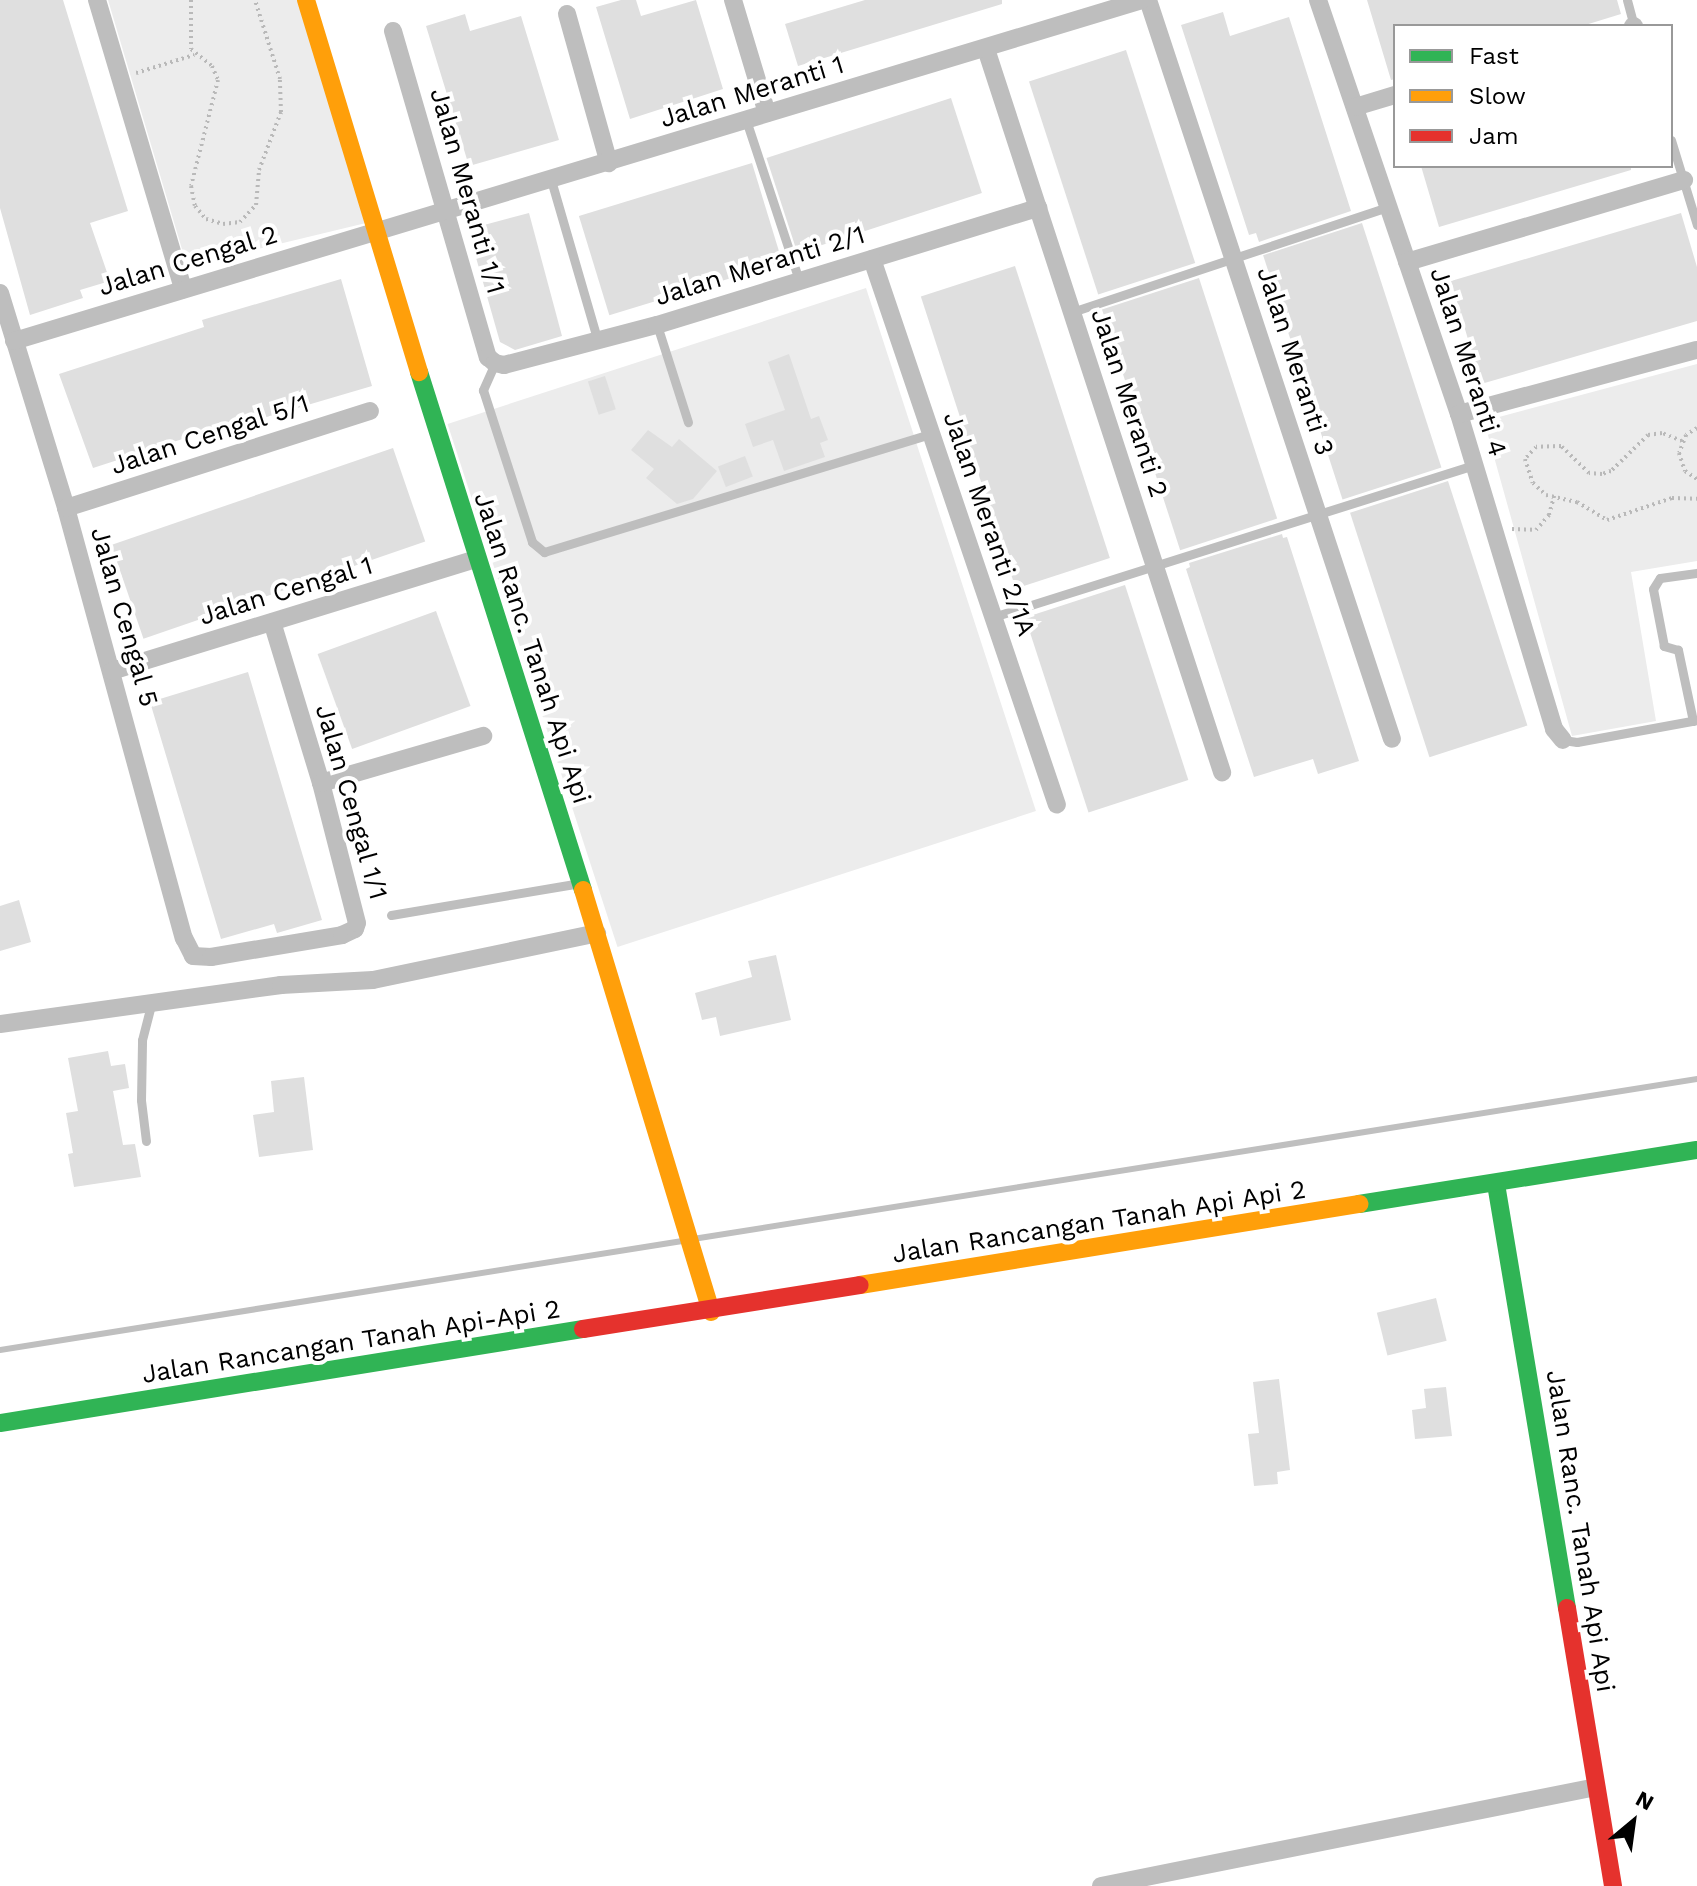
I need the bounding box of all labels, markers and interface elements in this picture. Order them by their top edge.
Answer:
legend [1393,24,1673,168]
text: Fast [1469,42,1519,70]
street label: Jalan Meranti 1 [656,49,848,135]
text: Slow [1469,82,1526,110]
street label: Jalan Meranti 1/1 [423,84,511,298]
text: Jam [1469,122,1519,150]
street label: Jalan Cengal 2 [94,219,282,303]
street label: Jalan Meranti 2/1 [651,219,869,313]
street label: Jalan Meranti 3 [1250,263,1340,459]
street label: Jalan Meranti 4 [1423,263,1513,461]
street label: Jalan Meranti 2 [1084,305,1174,501]
street label: Jalan Cengal 5/1 [106,388,314,482]
street label: Jalan Meranti 2/1A [936,408,1042,640]
street label: Jalan Ranc. Tanah Api Api [466,487,598,809]
street label: Jalan Cengal 5 [83,523,165,711]
street label: Jalan Cengal 1 [195,550,377,632]
street label: Jalan Cengal 1/1 [308,700,394,904]
street label: Jalan Rancangan Tanah Api Api 2 [889,1174,1309,1270]
street label: Jalan Rancangan Tanah Api-Api 2 [139,1293,563,1391]
street label: Jalan Ranc. Tanah Api Api [1539,1366,1621,1696]
north arrow [1593,1782,1673,1862]
text: N [1632,1786,1658,1815]

